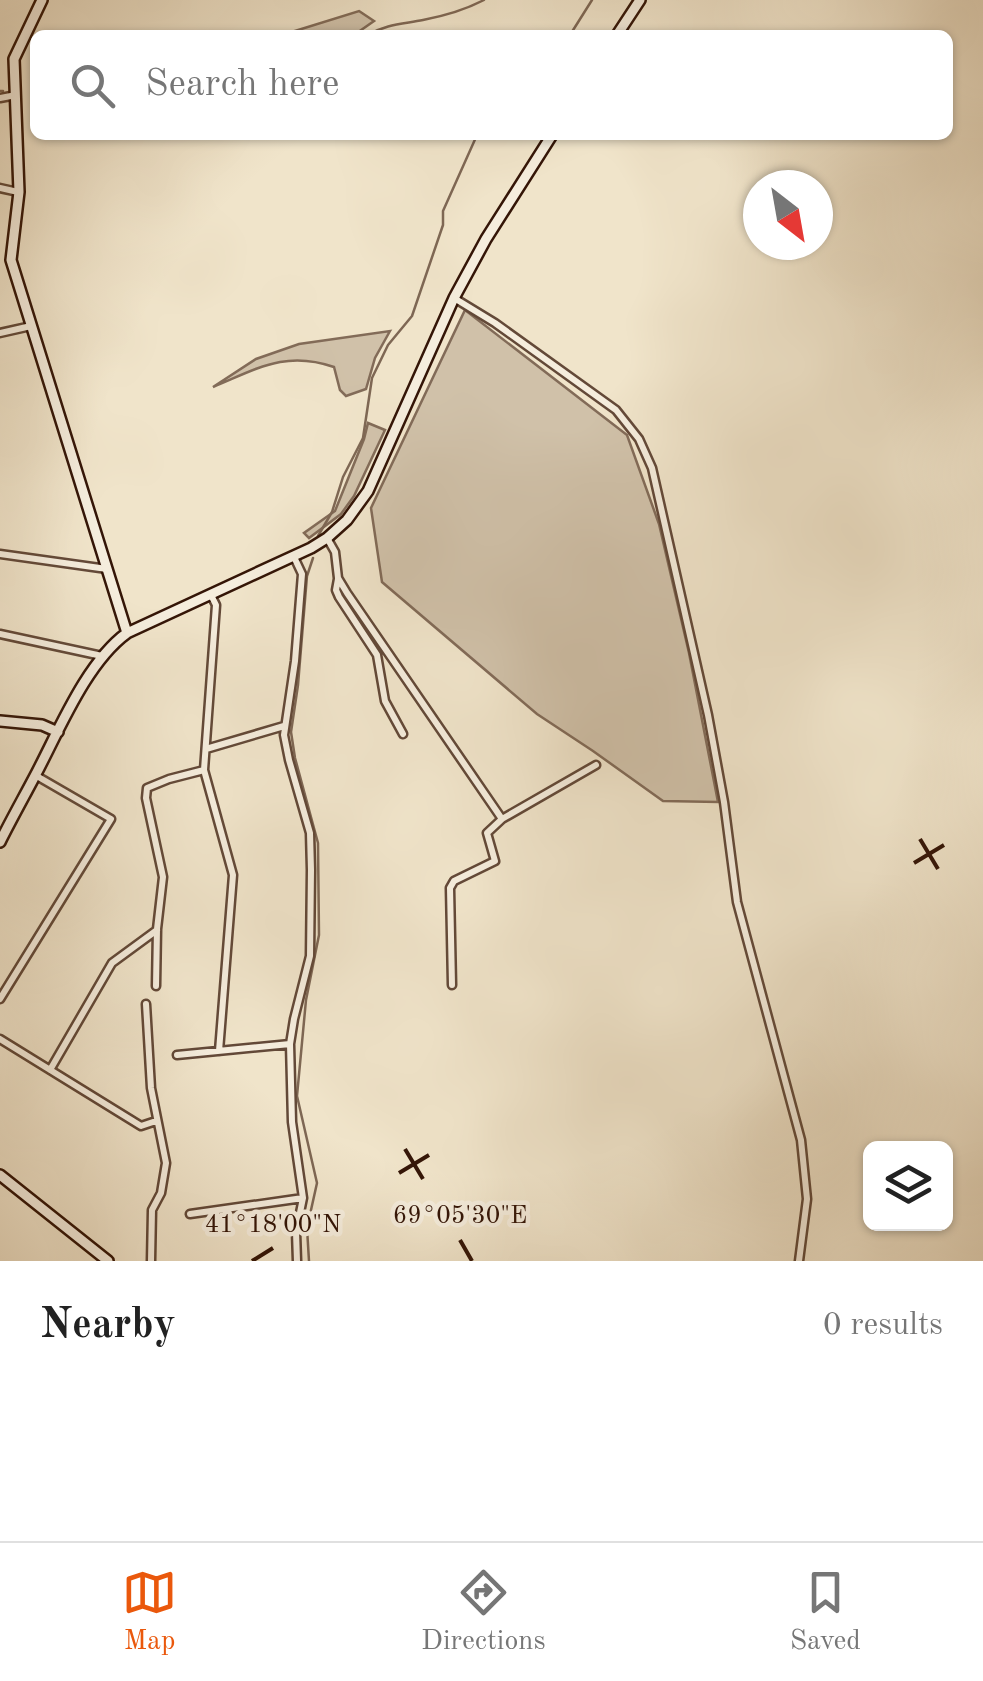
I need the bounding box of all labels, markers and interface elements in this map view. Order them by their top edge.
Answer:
search box [30,30,953,140]
icon: search [65,58,120,113]
text: Search here [145,66,340,104]
north arrow [743,170,833,260]
map controls [863,1141,953,1231]
button: layers [863,1141,953,1231]
text: 69°05'30"E [393,1204,527,1229]
text: 41°18'00"N [205,1213,341,1238]
text: Nearby [40,1305,176,1347]
text: 0 results [823,1310,943,1342]
tab: Map [122,1565,177,1660]
tab: Directions [421,1565,546,1660]
tab: Saved [790,1565,861,1660]

